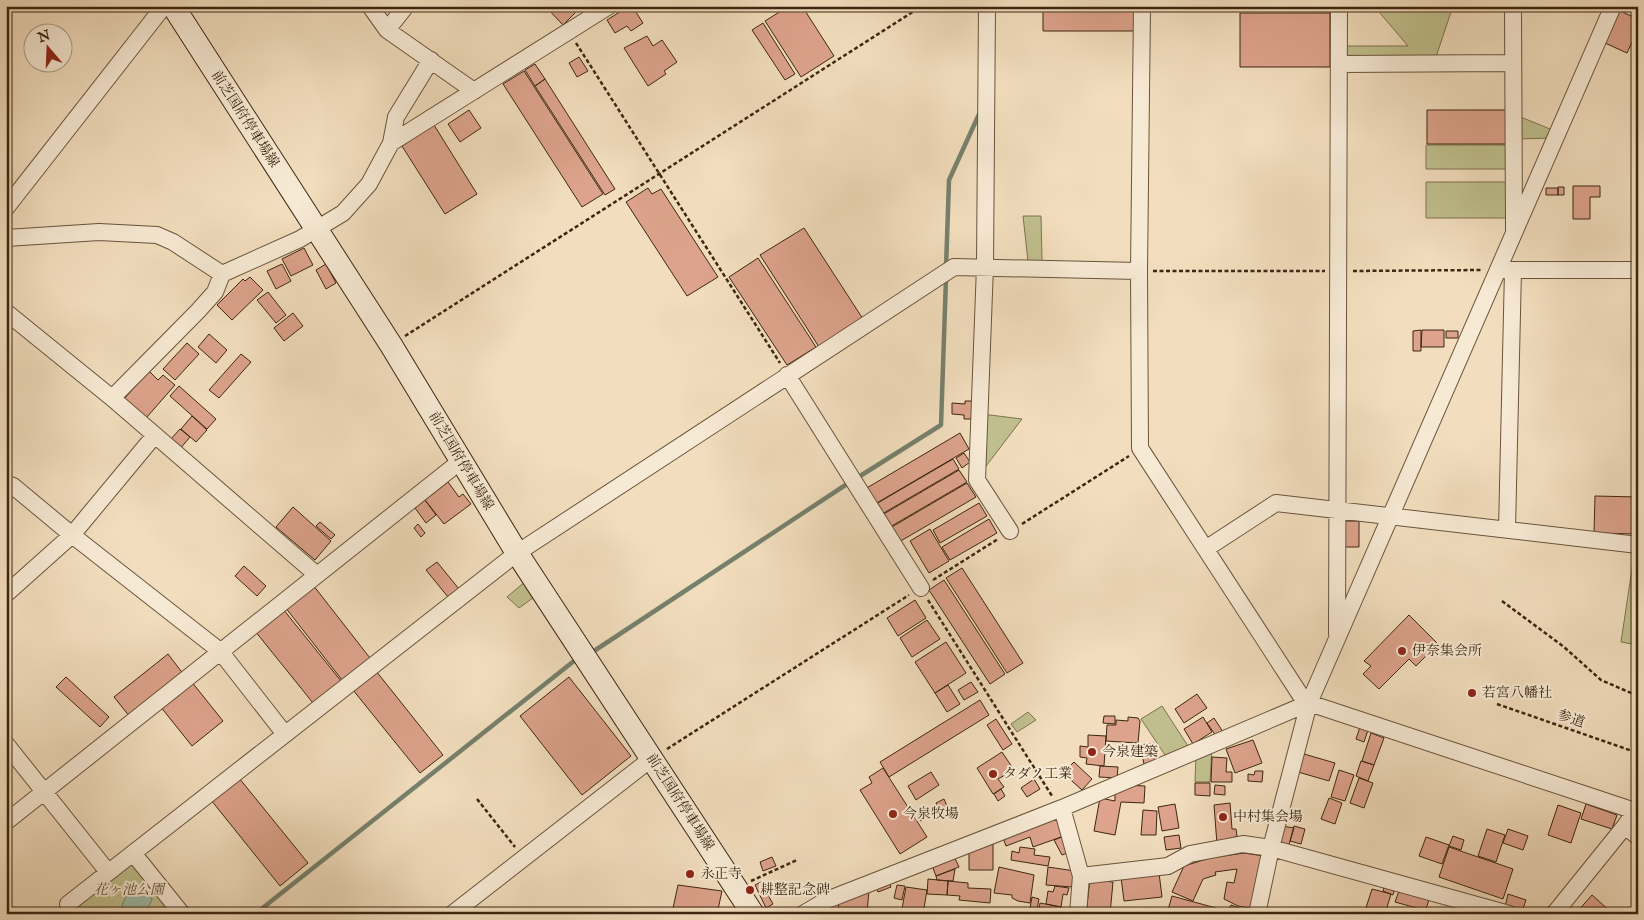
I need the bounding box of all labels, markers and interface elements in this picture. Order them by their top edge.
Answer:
north arrow [22,22,72,72]
text: N [34,26,53,47]
street label: 前芝国府停車場線 [207,67,283,171]
street label: 前芝国府停車場線 [424,408,498,514]
place label: 伊奈集会所 [1412,642,1482,660]
marker: 伊奈集会所 [1396,645,1408,657]
place label: 若宮八幡社 [1482,684,1552,702]
marker: 若宮八幡社 [1466,687,1478,699]
street label: 参道 [1555,706,1587,732]
place label: 今泉建築 [1102,743,1158,761]
marker: 今泉建築 [1086,746,1098,758]
street label: 前芝国府停車場線 [642,750,718,854]
place label: タダノ工業 [1003,765,1073,783]
marker: タダノ工業 [987,768,999,780]
place label: 今泉牧場 [903,805,959,823]
marker: 今泉牧場 [887,808,899,820]
place label: 中村集会場 [1233,808,1303,826]
marker: 中村集会場 [1217,811,1229,823]
place label: 永正寺 [700,865,742,883]
marker: 永正寺 [684,868,696,880]
park label: 花ヶ池公園 [94,881,166,899]
place label: 耕整記念碑 [760,881,830,899]
marker: 耕整記念碑 [744,884,756,896]

